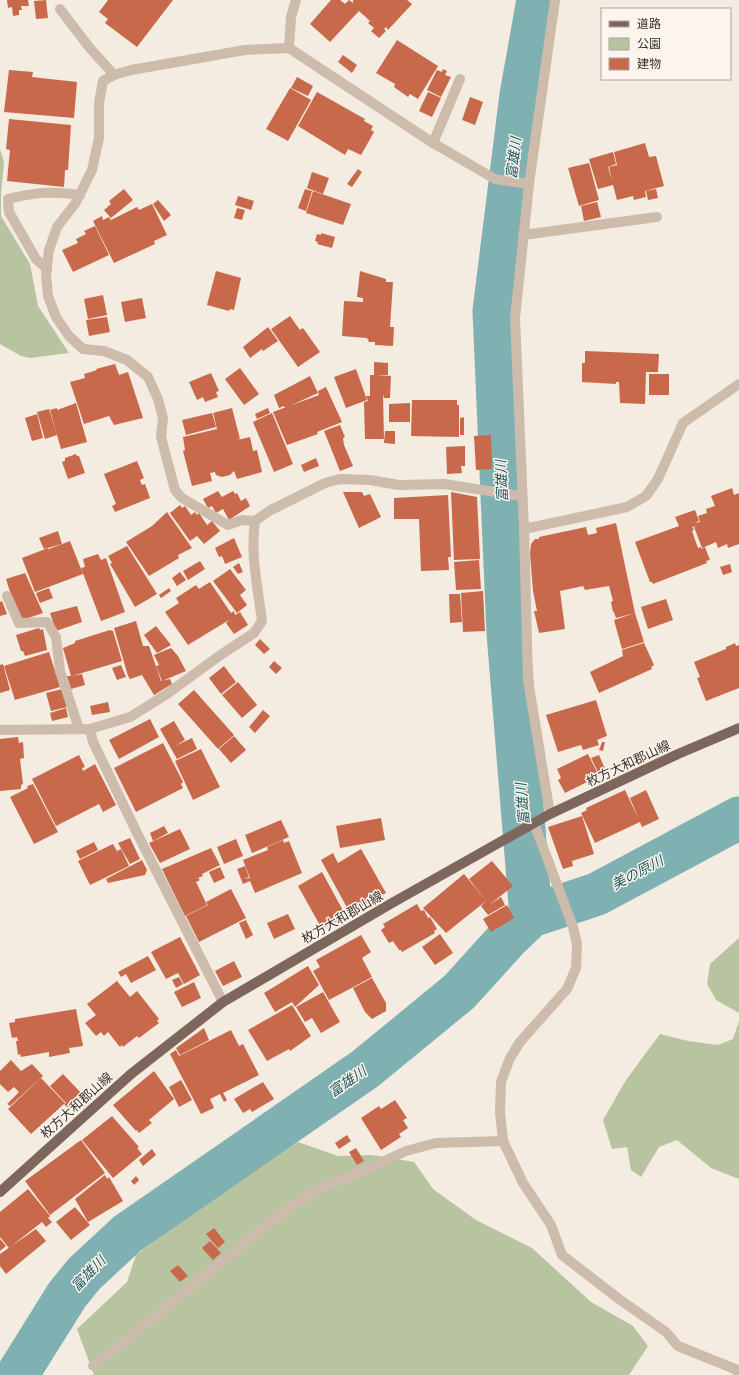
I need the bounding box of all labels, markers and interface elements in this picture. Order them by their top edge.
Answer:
legend [601,8,731,80]
text: 道路 [637,15,661,32]
text: 公園 [637,35,661,52]
text: 建物 [637,55,661,72]
water label: 富雄川 [501,134,525,180]
water label: 富雄川 [490,458,512,502]
street label: 枚方大和郡山線 [583,736,673,790]
water label: 富雄川 [511,780,533,826]
water label: 美の原川 [608,850,668,894]
street label: 枚方大和郡山線 [298,886,386,948]
water label: 富雄川 [324,1060,371,1101]
street label: 枚方大和郡山線 [36,1068,116,1142]
water label: 富雄川 [67,1250,111,1295]

